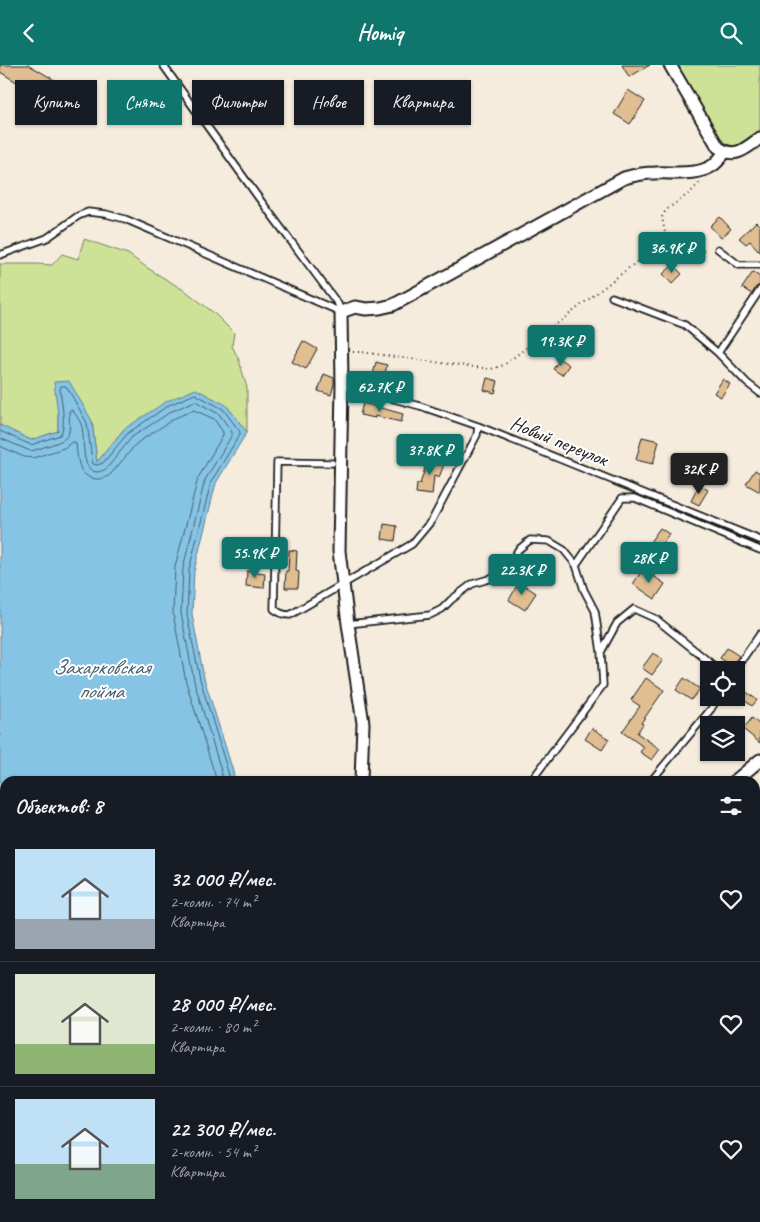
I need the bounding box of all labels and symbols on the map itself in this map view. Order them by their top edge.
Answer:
pin: 36.9K ₽ [626,231,718,274]
pin: 19.3K ₽ [515,325,607,367]
pin: 62.7K ₽ [334,371,426,413]
street label: Новый переулок [507,410,613,472]
pin: 37.8K ₽ [384,433,476,476]
pin: 32K ₽ [664,453,734,495]
pin: 55.9K ₽ [209,537,301,579]
pin: 28K ₽ [614,541,684,584]
pin: 22.3K ₽ [476,553,568,596]
water label: Захарковская пойма [53,654,153,704]

